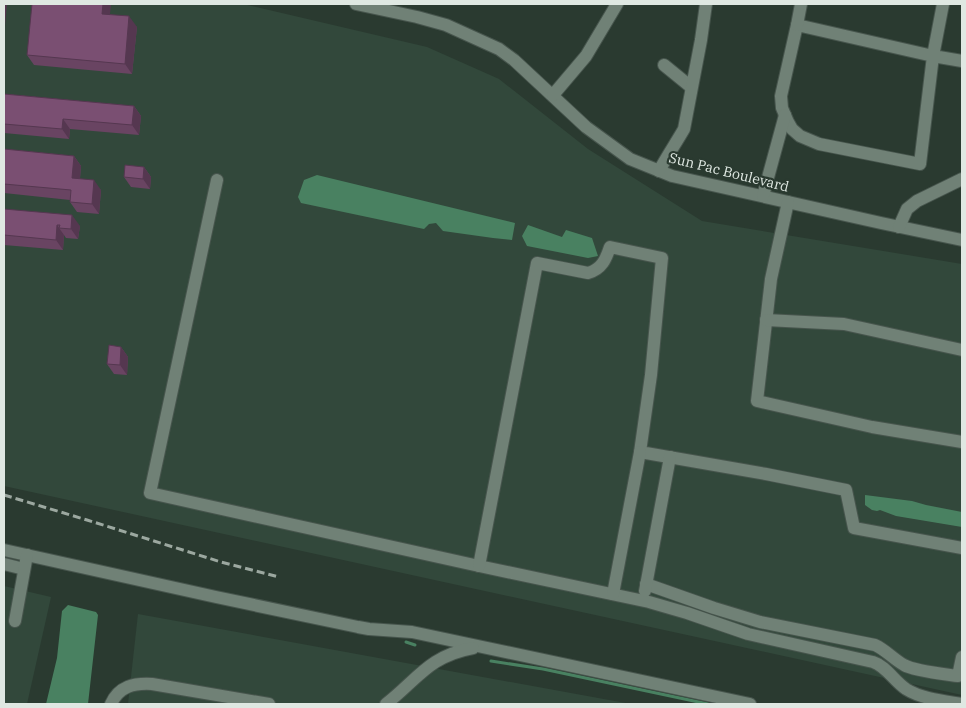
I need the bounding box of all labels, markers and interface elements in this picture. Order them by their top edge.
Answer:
street label: Sun Pac Boulevard [667,148,791,196]

